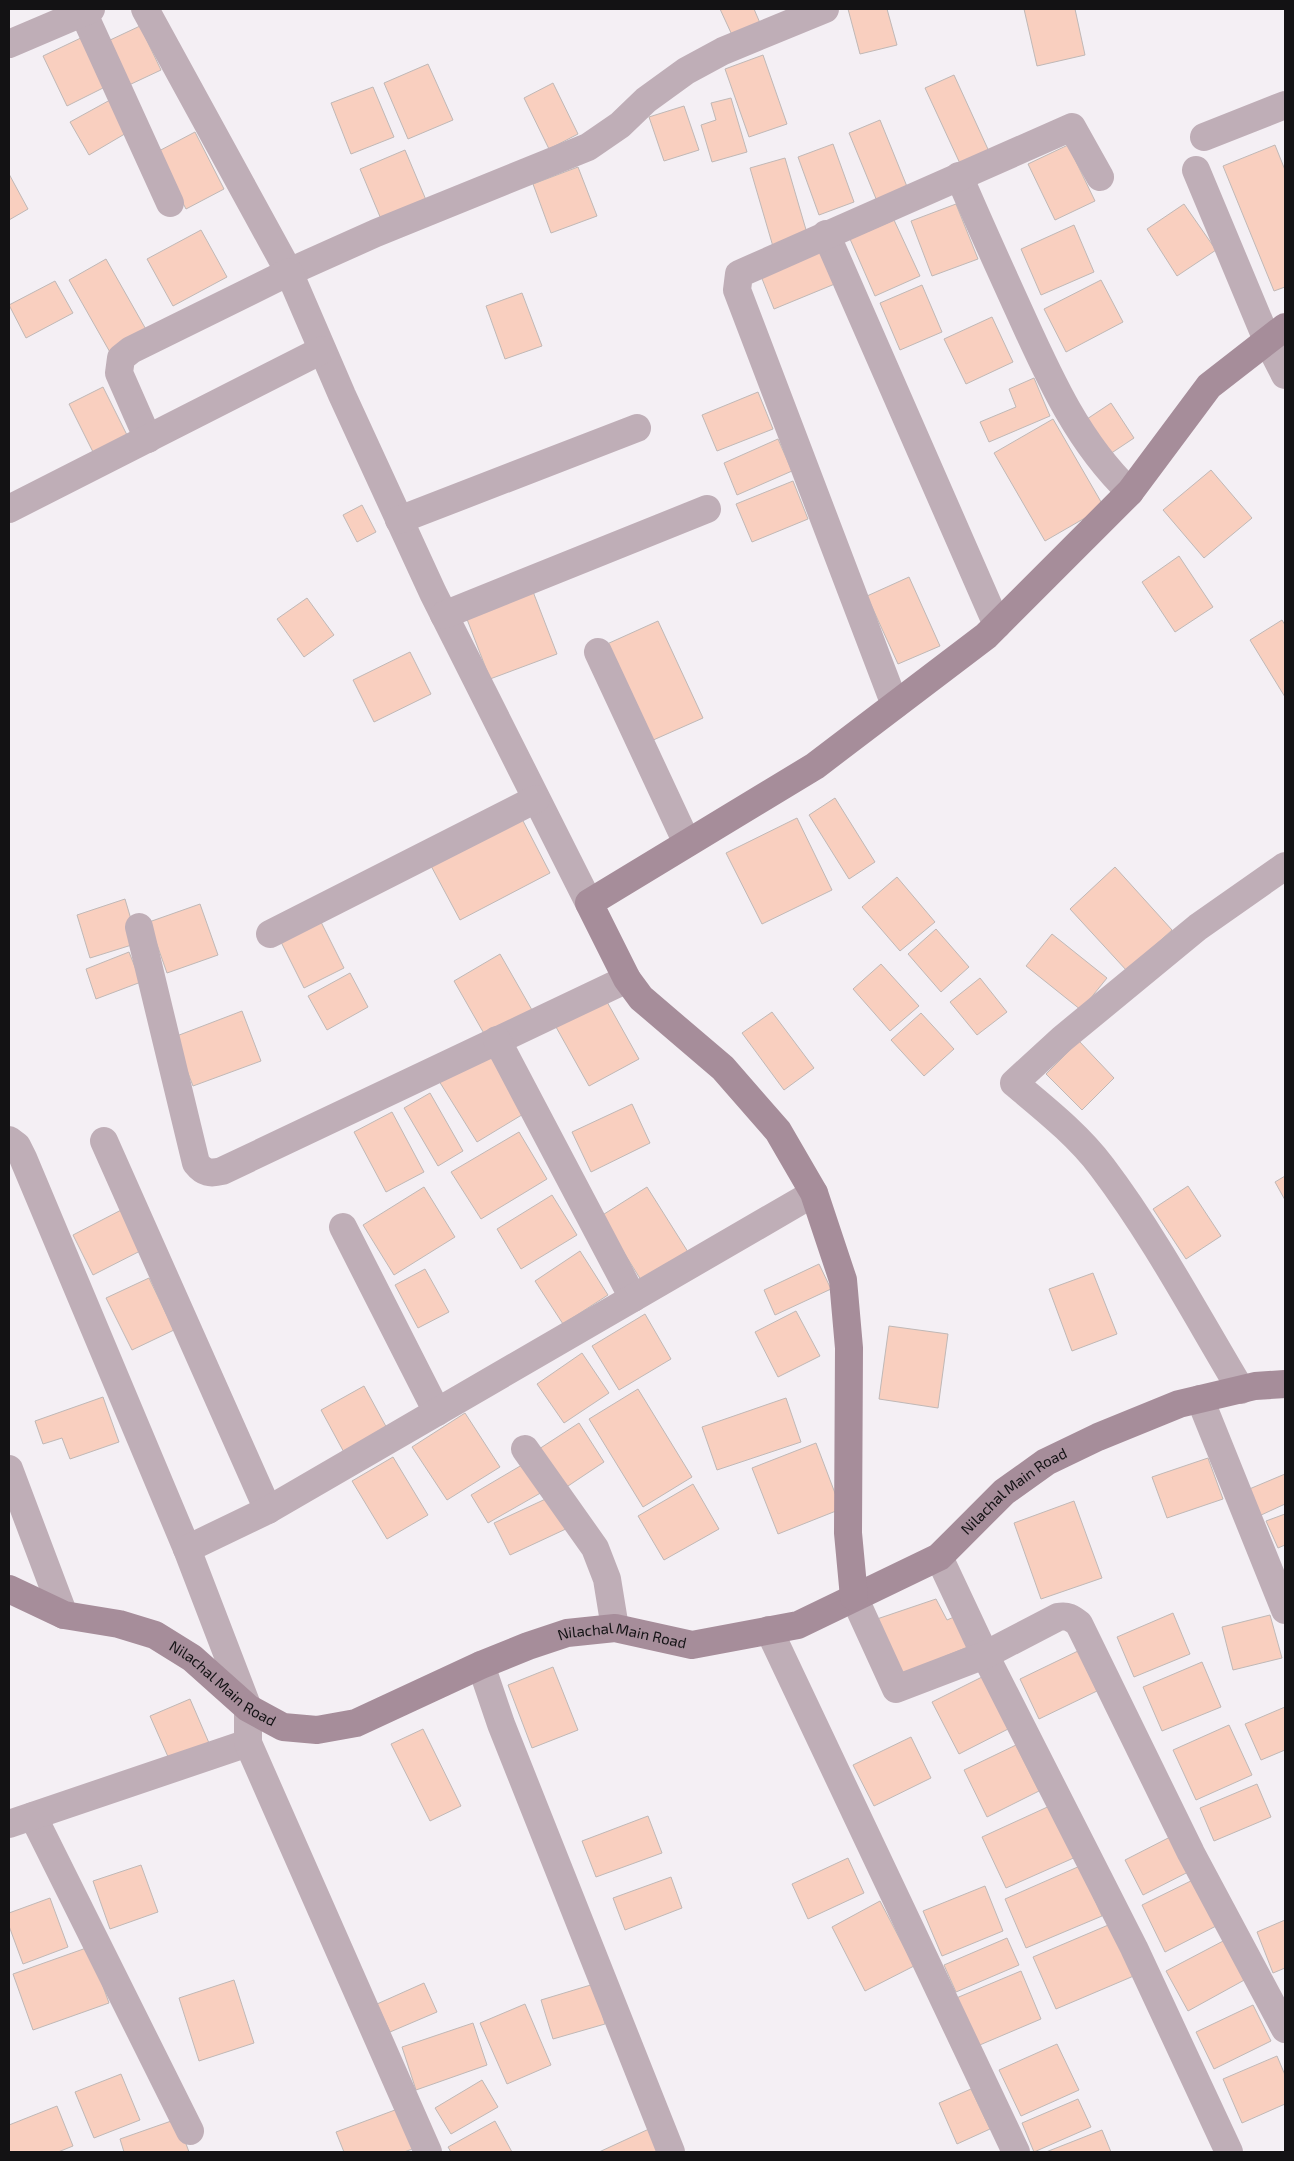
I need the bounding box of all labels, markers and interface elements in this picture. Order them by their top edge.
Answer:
street label: Nilachal Main Road [957,1443,1069,1538]
street label: Nilachal Main Road [555,1618,688,1652]
street label: Nilachal Main Road [166,1636,280,1730]

